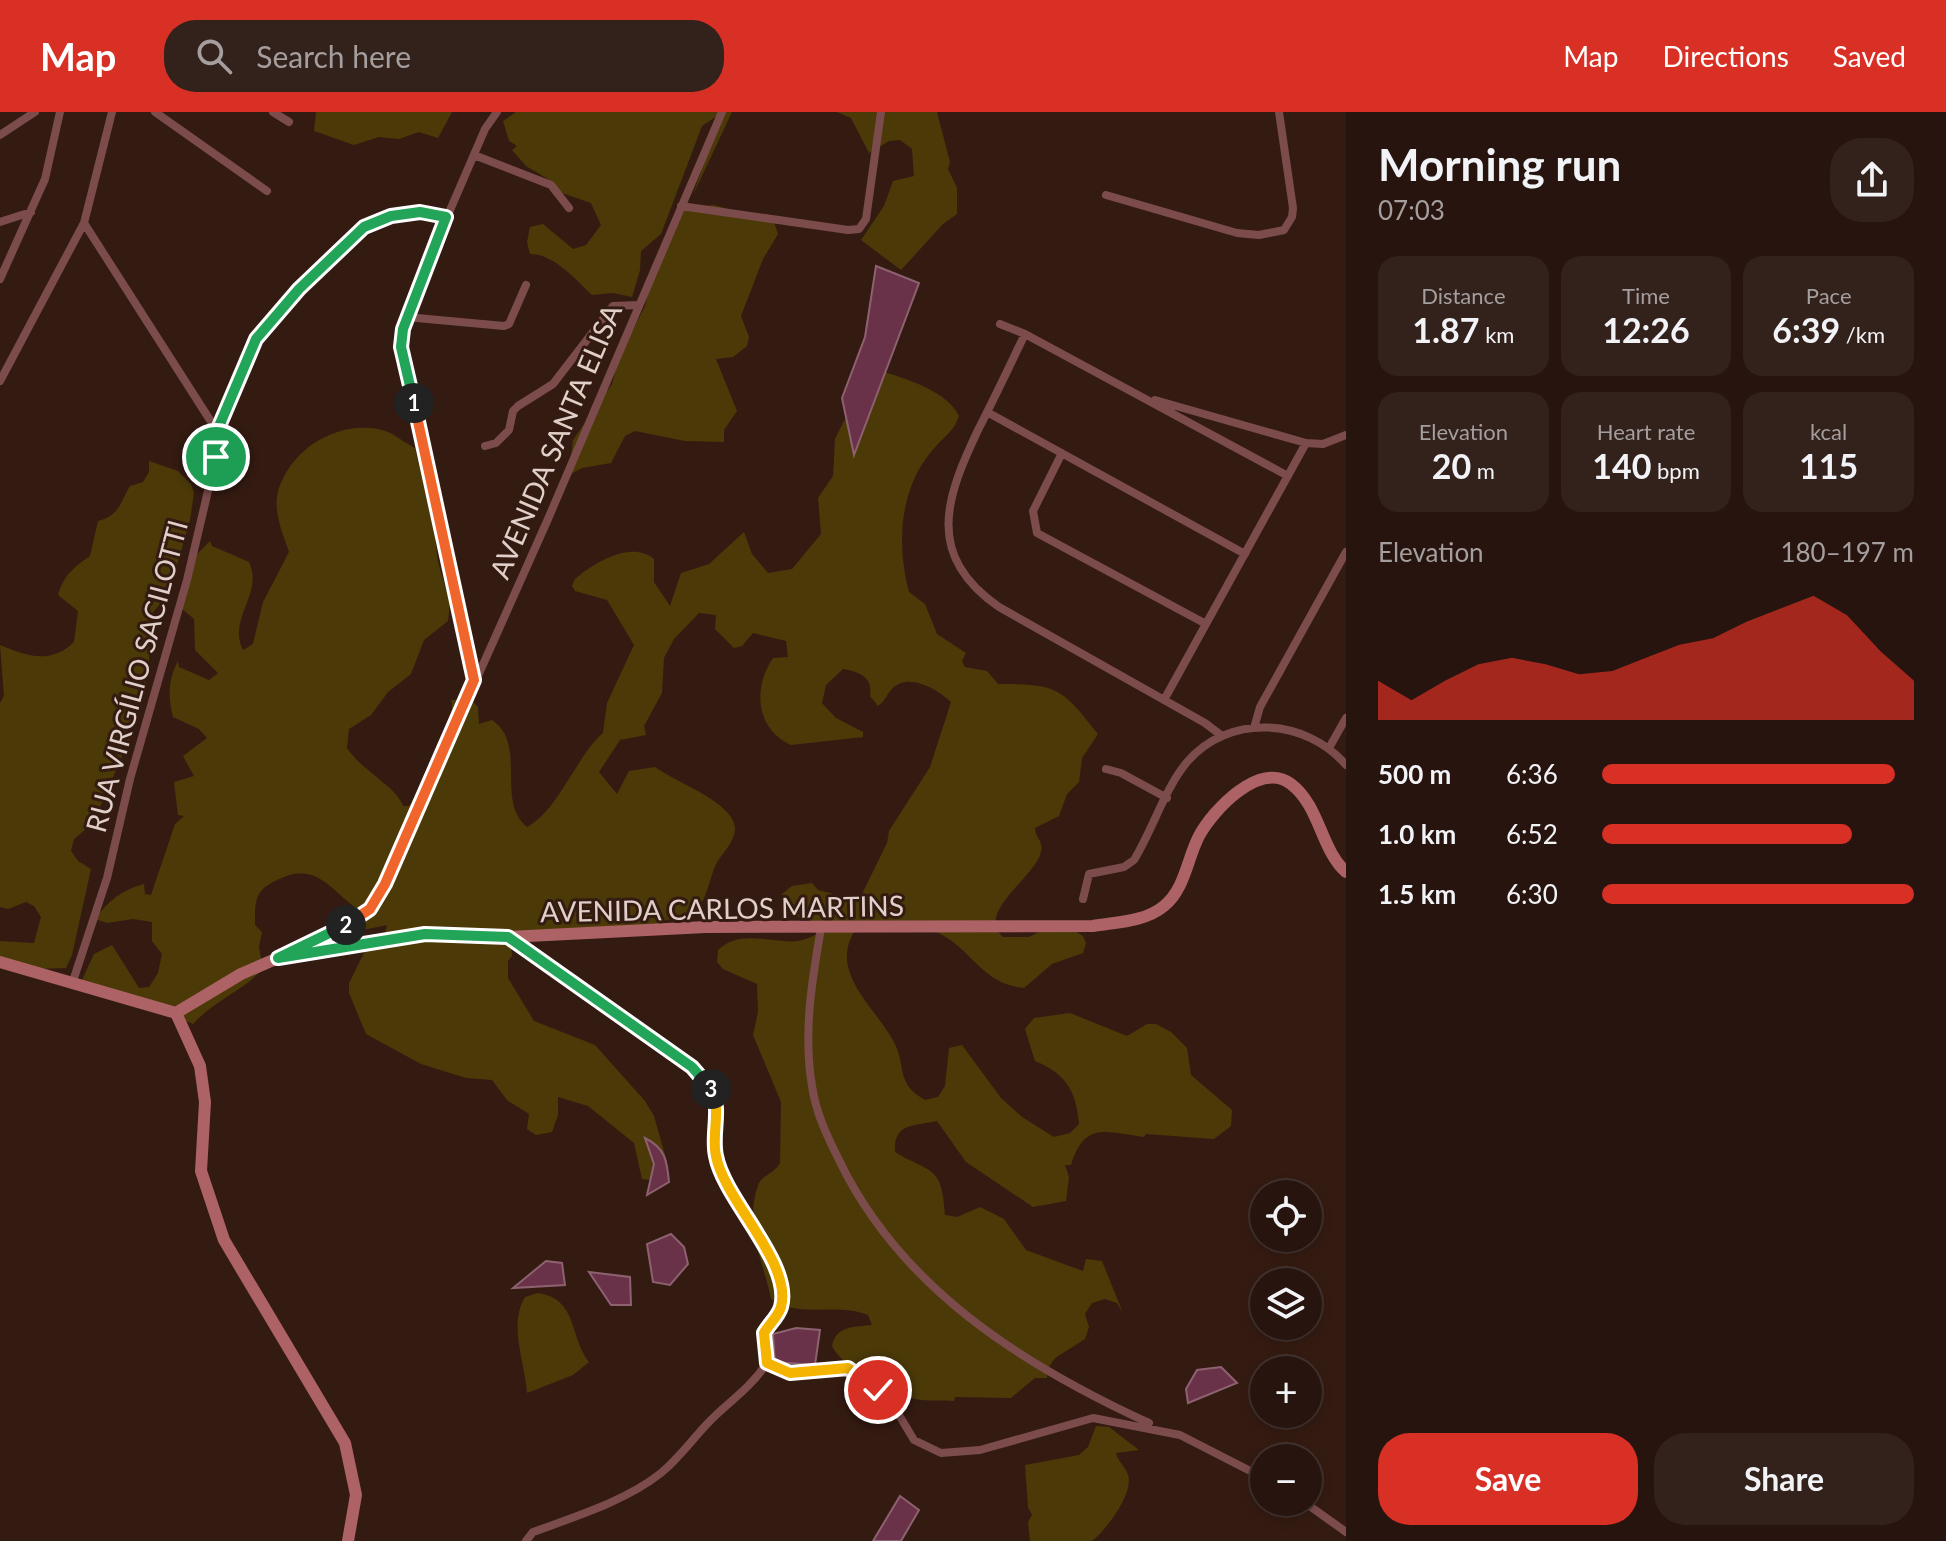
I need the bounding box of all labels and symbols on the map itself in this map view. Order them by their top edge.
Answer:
street label: AVENIDA SANTA ELISA [482,299,628,583]
pin: 1 [394,383,434,423]
pin [182,423,250,491]
street label: RUA VIRGÍLIO SACILOTTI [78,516,194,836]
street label: AVENIDA CARLOS MARTINS [540,888,904,928]
pin: 2 [326,905,366,945]
pin: 3 [691,1069,731,1109]
pin [844,1356,912,1424]

